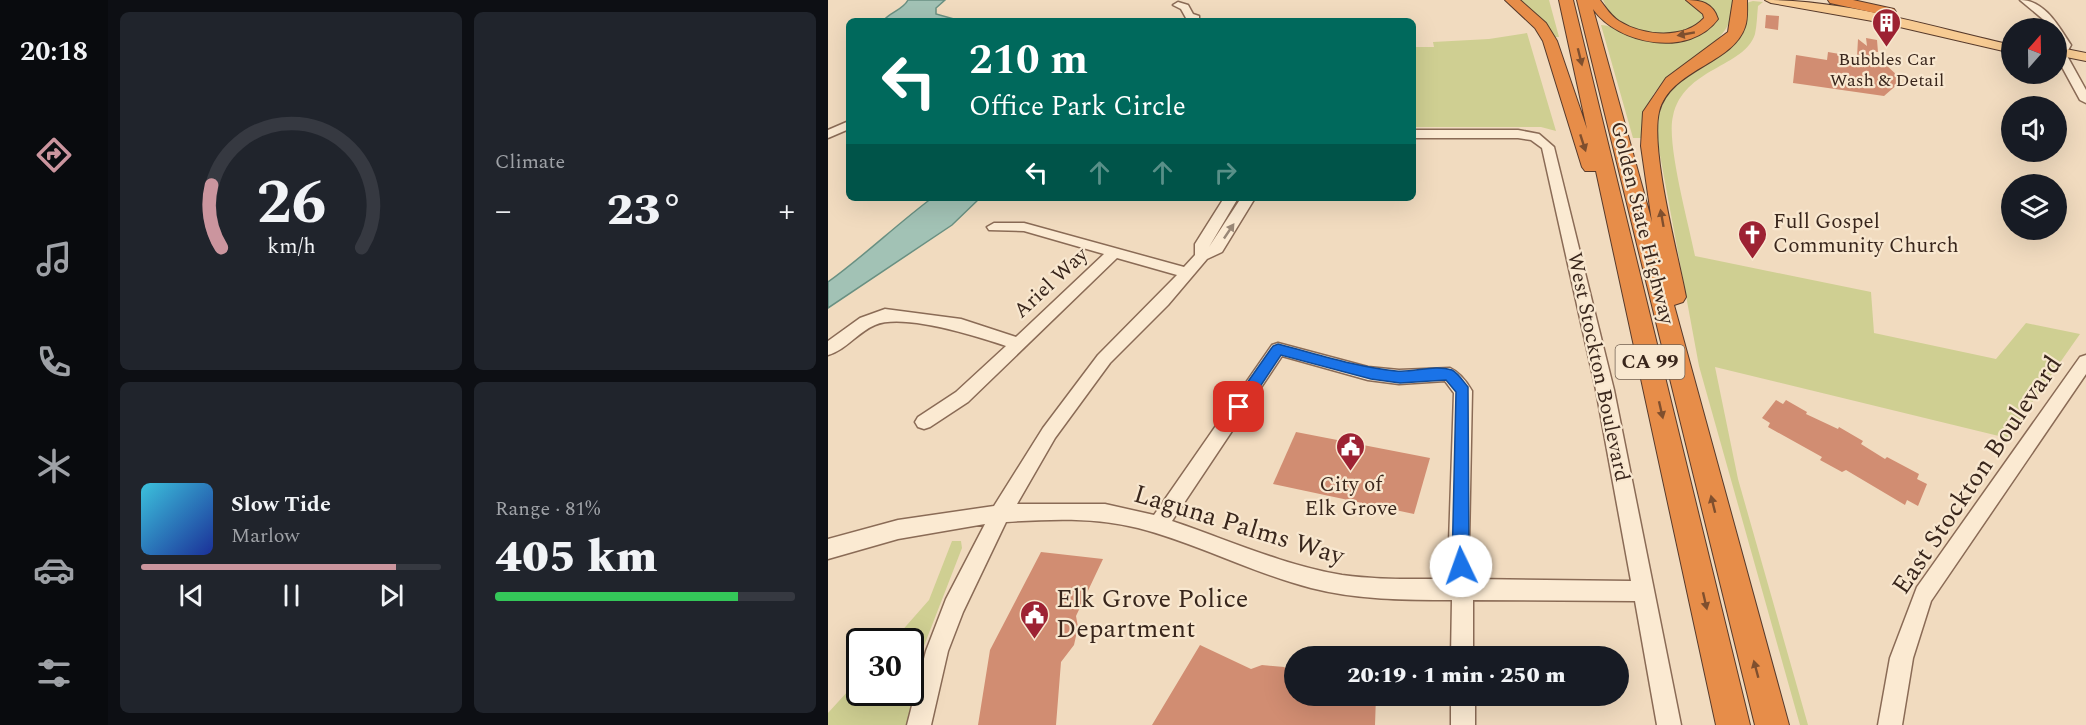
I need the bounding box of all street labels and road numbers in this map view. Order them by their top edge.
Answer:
street label: Golden State Highway [1601,118,1683,329]
street label: Ariel Way [1006,239,1096,326]
street label: West Stockton Boulevard [1558,249,1638,485]
road number: CA 99 [1616,345,1684,379]
street label: East Stockton Boulevard [1882,347,2072,603]
street label: Laguna Palms Way [1129,474,1351,577]

